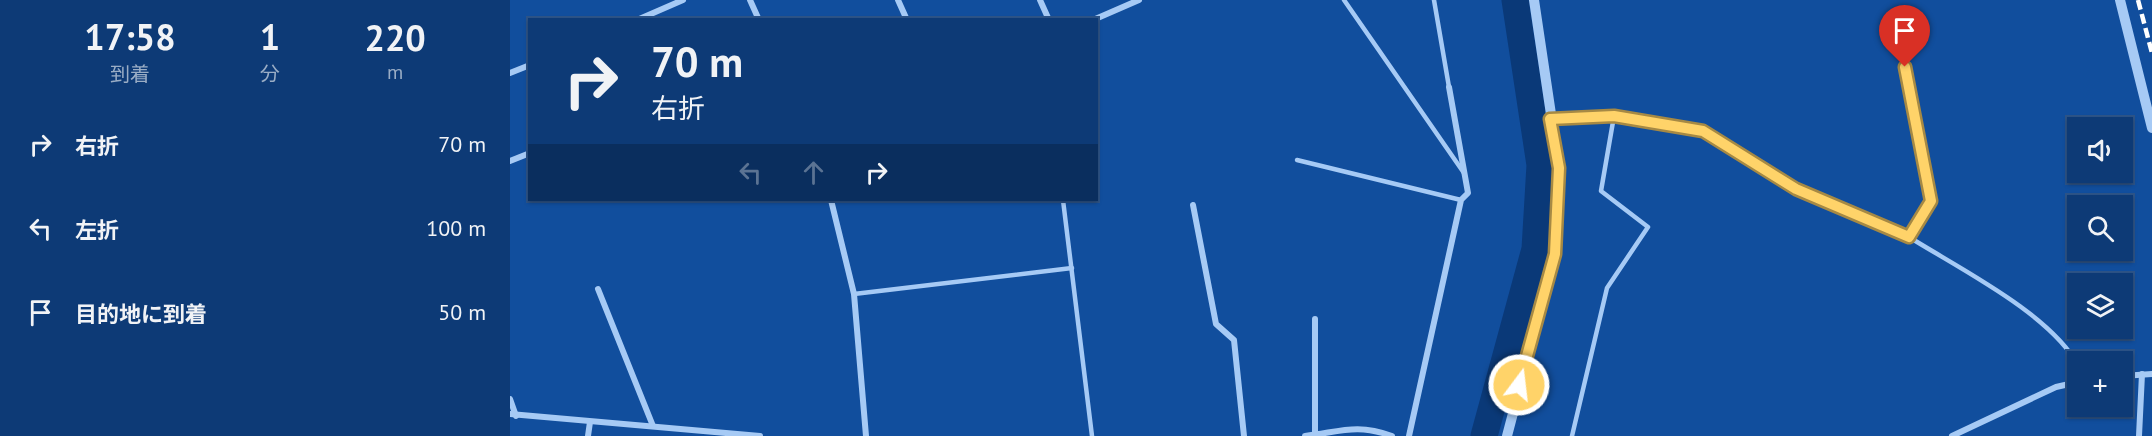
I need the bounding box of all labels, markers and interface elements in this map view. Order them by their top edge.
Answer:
pin [1879,5,1930,67]
text: 17:58 [84,13,176,60]
text: 1 [260,13,280,60]
text: 220 [364,14,426,61]
icon: arrive [1888,14,1921,47]
text: 70 m [651,34,743,89]
icon: right [552,42,630,120]
text: m [387,59,403,85]
text: 到着 [110,61,150,87]
text: 分 [260,61,280,87]
text: 右折 [651,91,705,125]
map controls [2067,117,2133,417]
button: sound [2067,117,2133,183]
icon: right [24,128,57,161]
text: 70 m [438,130,486,158]
text: 右折 [75,132,119,160]
icon: left [734,156,767,189]
icon: ahead [797,156,830,189]
icon: right [860,156,893,189]
button: search [2067,195,2133,261]
icon: left [24,212,57,245]
text: 100 m [426,214,486,242]
text: 左折 [75,216,119,244]
button: layers [2067,273,2133,339]
icon: arrive [24,296,57,329]
text: 50 m [438,298,486,326]
text: 目的地に到着 [75,300,207,328]
button: + [2067,351,2133,417]
position arrow [1487,353,1551,417]

